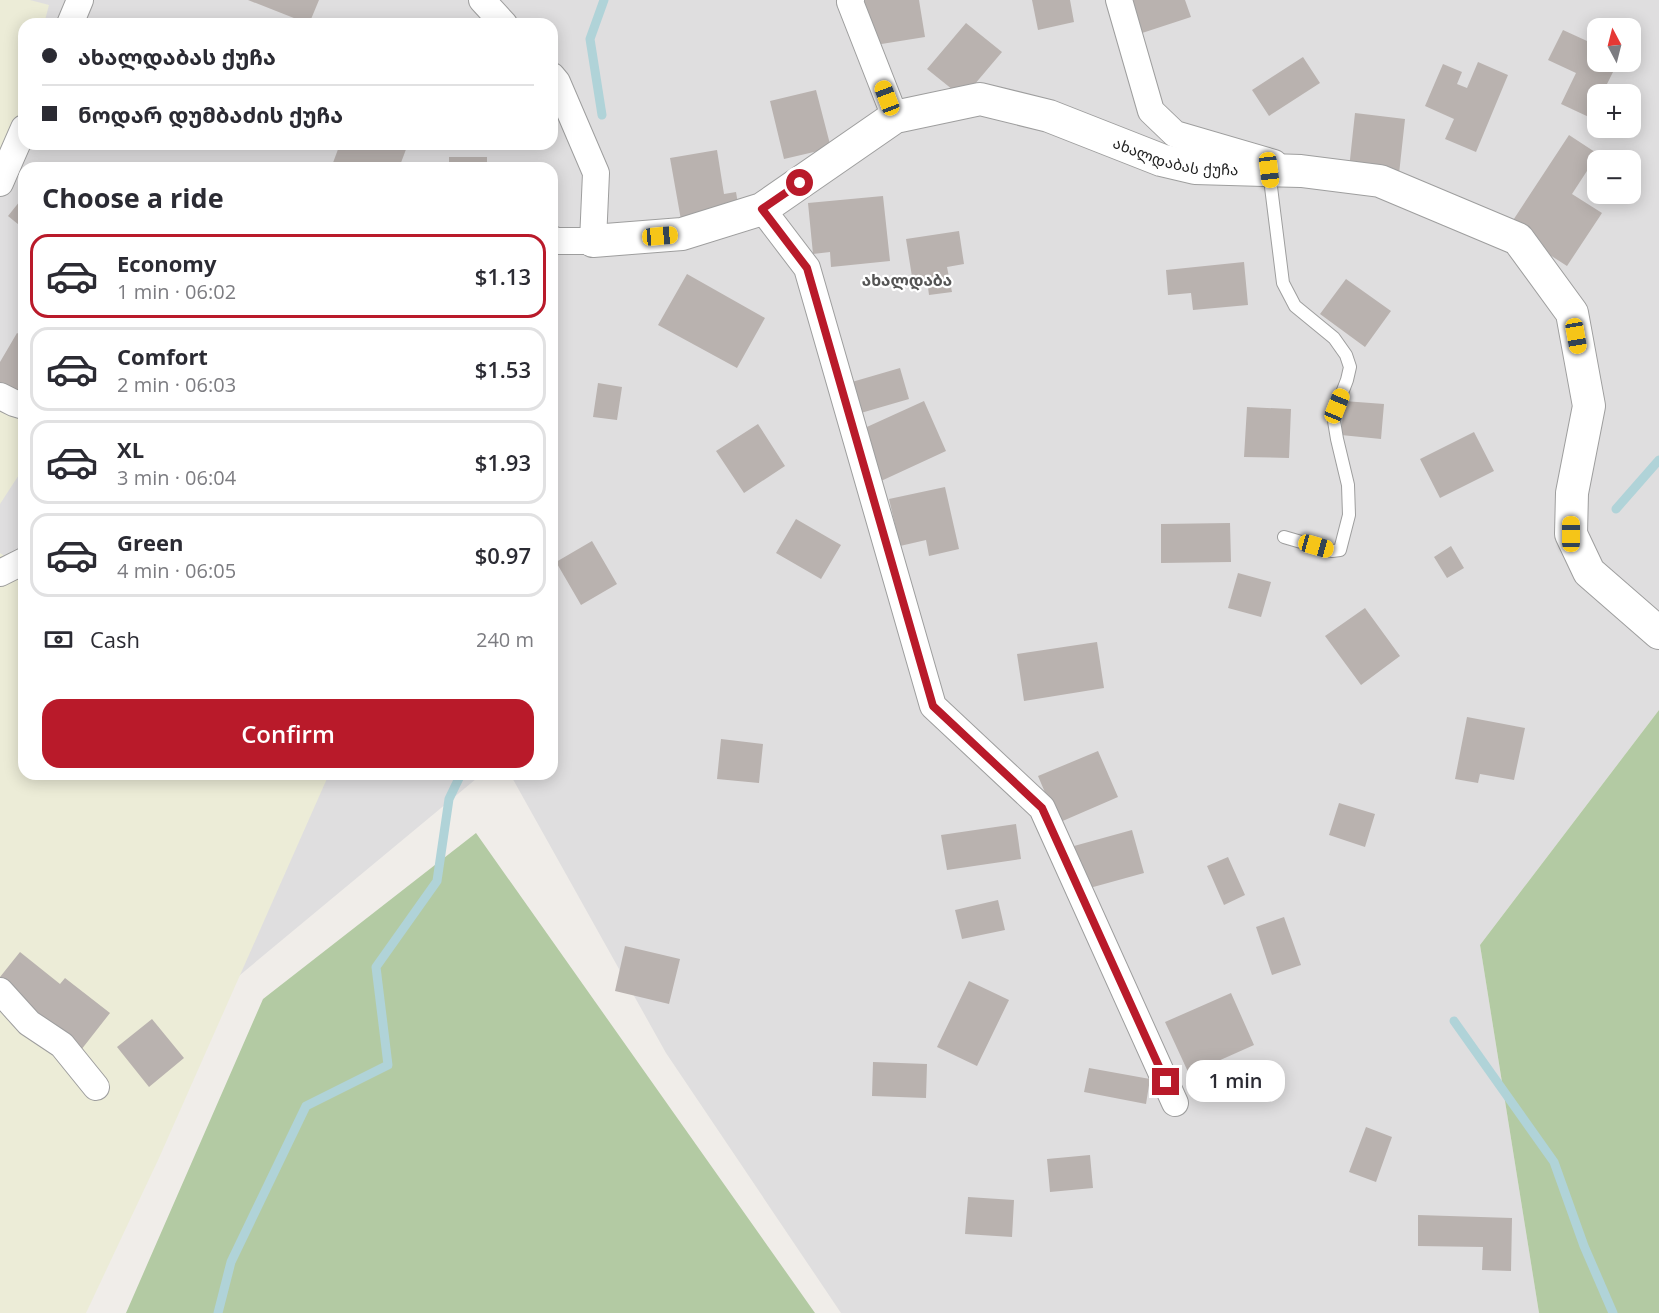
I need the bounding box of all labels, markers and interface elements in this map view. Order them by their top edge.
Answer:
north arrow [1587,18,1641,72]
map controls [1587,18,1641,204]
text: ახალდაბას ქუჩა [78,41,276,71]
car [872,78,902,118]
button: + [1587,84,1641,138]
text: ნოდარ დუმბაძის ქუჩა [78,99,343,129]
street label: ახალდაბას ქუჩა [1110,132,1239,179]
button: − [1587,150,1641,204]
car [1258,151,1280,189]
route start [786,169,813,196]
text: Choose a ride [42,179,224,216]
car [641,225,679,247]
text: Economy [117,248,216,278]
icon: car [45,249,99,303]
text: $1.13 [475,261,531,291]
district label: ახალდაბა [862,269,952,291]
text: 1 min · 06:02 [117,278,236,305]
car [1564,317,1588,355]
text: Comfort [117,341,208,371]
icon: car [45,342,99,396]
text: $1.53 [475,354,531,384]
text: 2 min · 06:03 [117,371,236,398]
car [1322,386,1352,426]
text: XL [117,434,144,464]
icon: car [45,435,99,489]
text: $1.93 [475,447,531,477]
text: 3 min · 06:04 [117,464,236,491]
car [1562,516,1580,552]
text: Green [117,527,183,557]
icon: car [45,528,99,582]
car [1296,532,1336,560]
text: $0.97 [475,540,531,570]
text: 4 min · 06:05 [117,557,236,584]
icon: cash [42,623,75,656]
text: Cash [90,624,140,654]
text: 240 m [476,626,534,653]
button: Confirm [42,699,534,768]
callout: 1 min [1187,1061,1286,1103]
text: 1 min [1209,1067,1263,1094]
route end [1152,1068,1179,1095]

